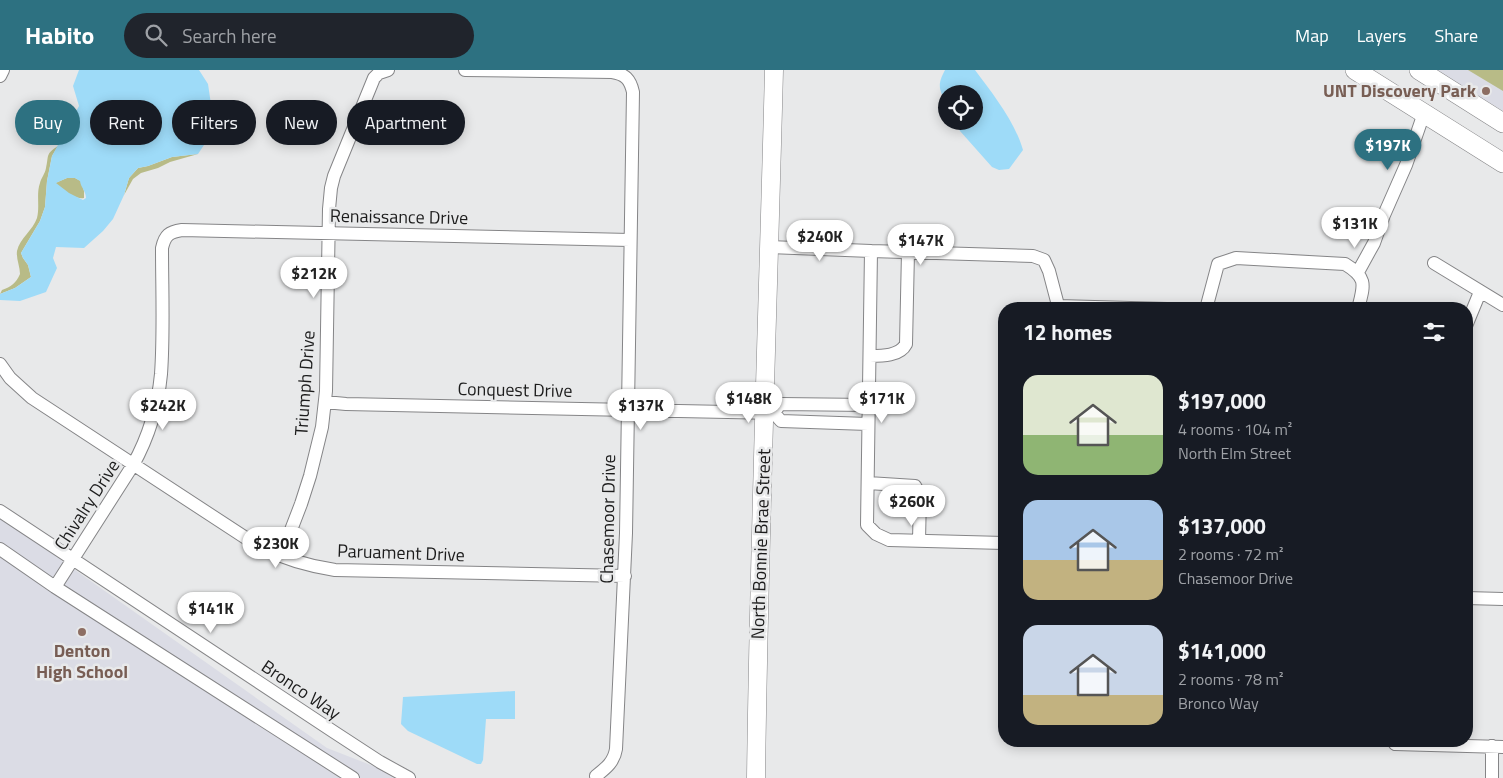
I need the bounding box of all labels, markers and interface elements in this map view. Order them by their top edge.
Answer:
search box [124,13,474,58]
text: Habito [25,17,94,53]
icon: search [142,21,170,49]
text: Search here [182,21,277,50]
text: Map [1295,22,1329,49]
text: Layers [1357,22,1406,49]
text: Share [1434,22,1478,49]
place label: UNT Discovery Park [1323,77,1477,104]
map controls [938,85,983,130]
button: locate [938,85,983,130]
marker: UNT Discovery Park [1480,85,1492,97]
chip: Buy [15,100,80,145]
chip: Rent [90,100,162,145]
chip: Filters [172,100,256,145]
chip: New [266,100,337,145]
chip: Apartment [347,100,465,145]
pin: $197K [1353,128,1423,171]
text: $197K [1365,133,1411,157]
street label: Renaissance Drive [330,202,468,231]
pin: $131K [1320,206,1390,249]
text: $131K [1332,211,1378,235]
pin: $240K [785,220,855,262]
text: $240K [797,224,843,248]
pin: $147K [886,224,956,266]
text: $147K [898,228,944,252]
pin: $212K [279,256,349,299]
text: $212K [291,261,337,285]
text: 12 homes [1023,316,1112,348]
icon: filters [1420,318,1448,346]
street label: Triumph Drive [287,330,322,436]
street label: Conquest Drive [457,375,573,404]
pin: $148K [714,382,784,424]
pin: $171K [847,382,917,424]
text: $197,000 [1178,385,1266,417]
text: $148K [726,386,772,410]
text: $171K [859,386,905,410]
pin: $242K [128,388,198,431]
pin: $137K [606,388,676,431]
text: $242K [140,393,186,417]
text: $137K [618,393,664,417]
icon: home [1063,395,1123,455]
text: 4 rooms · 104 m² [1178,417,1292,441]
text: North Elm Street [1178,441,1291,465]
street label: North Bonnie Brae Street [744,448,777,640]
street label: Chivalry Drive [47,454,126,555]
street label: Chasemoor Drive [593,454,622,584]
pin: $260K [877,484,947,527]
text: $260K [889,489,935,513]
text: $137,000 [1178,510,1266,542]
icon: home [1063,520,1123,580]
pin: $230K [241,526,311,569]
text: $230K [253,531,299,555]
street label: Paruament Drive [337,537,465,568]
text: 2 rooms · 72 m² [1178,542,1283,566]
text: Chasemoor Drive [1178,566,1293,590]
pin: $141K [176,592,246,634]
text: $141K [188,596,234,620]
marker: Denton High School [76,626,88,638]
text: $141,000 [1178,635,1266,667]
place label: Denton High School [36,637,128,685]
icon: home [1063,645,1123,705]
street label: Bronco Way [256,653,347,726]
text: 2 rooms · 78 m² [1178,667,1283,691]
text: Bronco Way [1178,691,1259,715]

